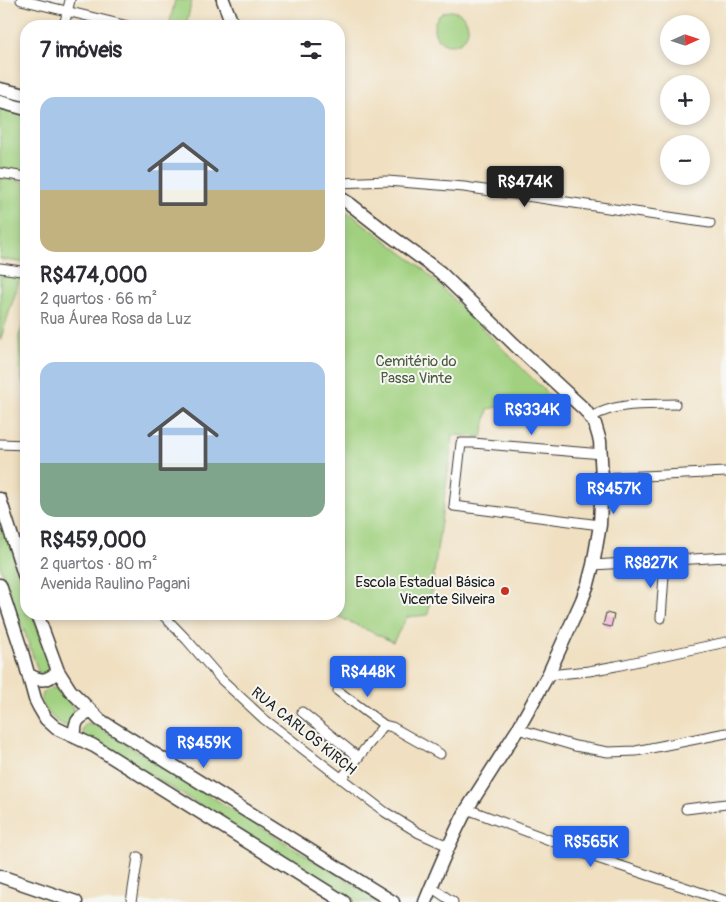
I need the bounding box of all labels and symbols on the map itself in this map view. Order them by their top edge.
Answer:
north arrow [660,15,710,65]
pin: R$474K [484,166,566,208]
park label: Cemitério do Passa Vinte [376,352,456,388]
pin: R$334K [491,394,573,436]
pin: R$457K [573,472,655,515]
pin: R$827K [610,546,692,589]
place label: Escola Estadual Básica Vicente Silveira [355,573,495,609]
marker: Escola Estadual Básica Vicente Silveira [499,585,511,597]
pin: R$448K [327,656,409,698]
street label: RUA CARLOS KIRCH [247,683,360,780]
pin: R$459K [163,726,245,769]
pin: R$565K [550,826,632,868]

